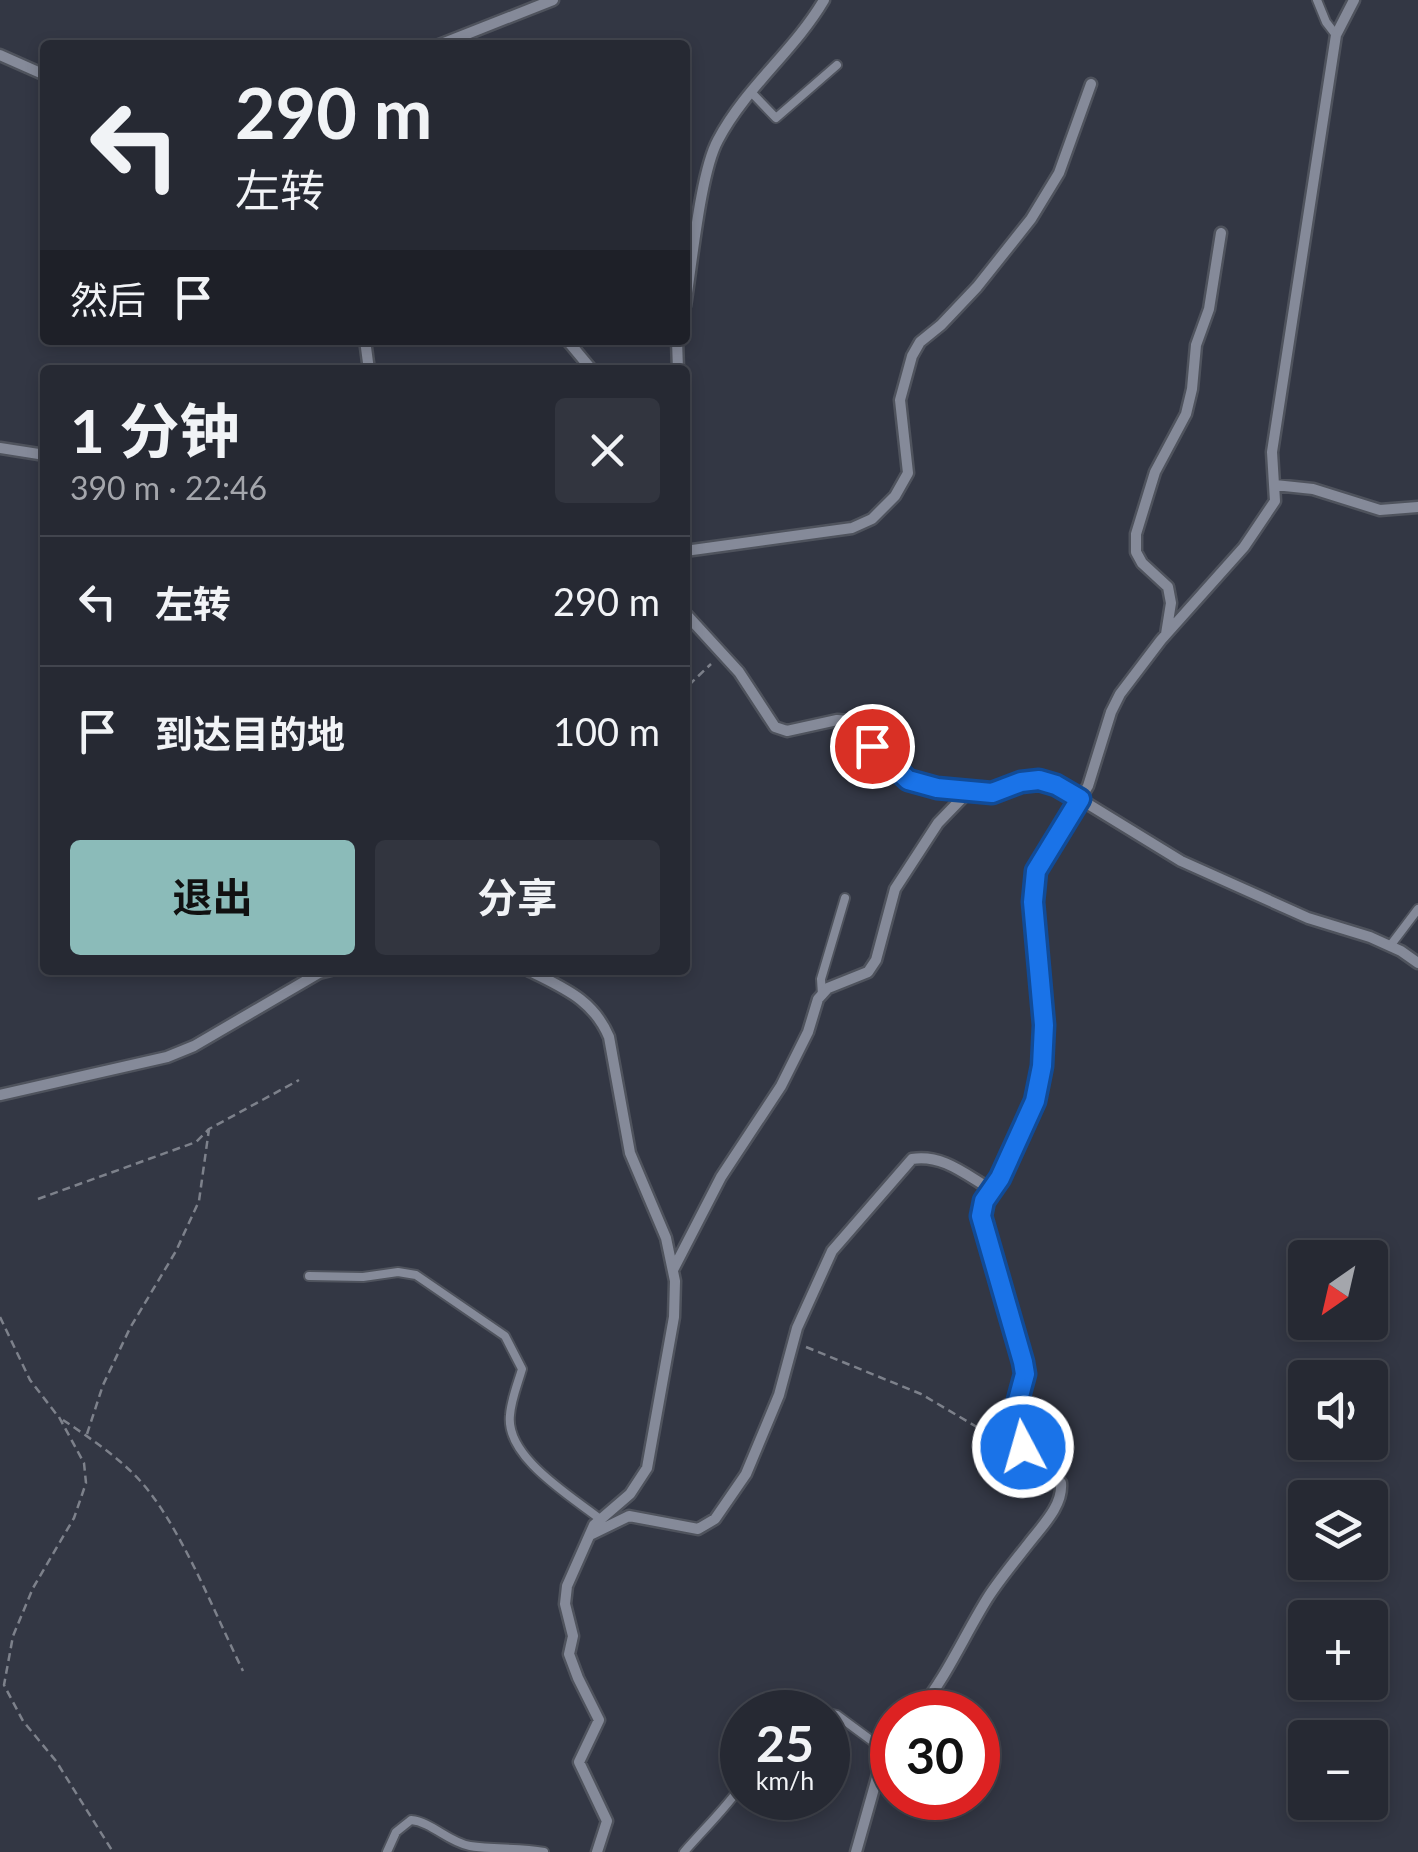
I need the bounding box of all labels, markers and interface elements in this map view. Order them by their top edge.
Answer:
text: 290 m [235,70,432,154]
icon: left [70,80,200,210]
text: 左转 [235,163,325,217]
icon: arrive [166,270,221,325]
text: 然后 [70,276,146,322]
text: 1 分钟 [70,394,239,466]
button: close [555,398,660,503]
text: 390 m · 22:46 [70,468,267,507]
icon: left [70,574,125,629]
text: 290 m [553,578,660,624]
text: 左转 [155,580,231,626]
icon: arrive [70,704,125,759]
pin [830,704,915,789]
text: 100 m [553,708,660,754]
text: 到达目的地 [155,710,345,756]
icon: arrive [845,719,900,774]
button: 退出 [70,840,355,955]
button: 分享 [375,840,660,955]
north arrow [1288,1240,1388,1340]
map controls [1288,1240,1388,1820]
button: sound [1288,1360,1388,1460]
position arrow [971,1395,1075,1499]
button: layers [1288,1480,1388,1580]
button: + [1288,1600,1388,1700]
speed limit sign: 30 [870,1690,1000,1820]
text: 25 [756,1713,814,1773]
button: − [1288,1720,1388,1820]
text: km/h [756,1765,814,1795]

